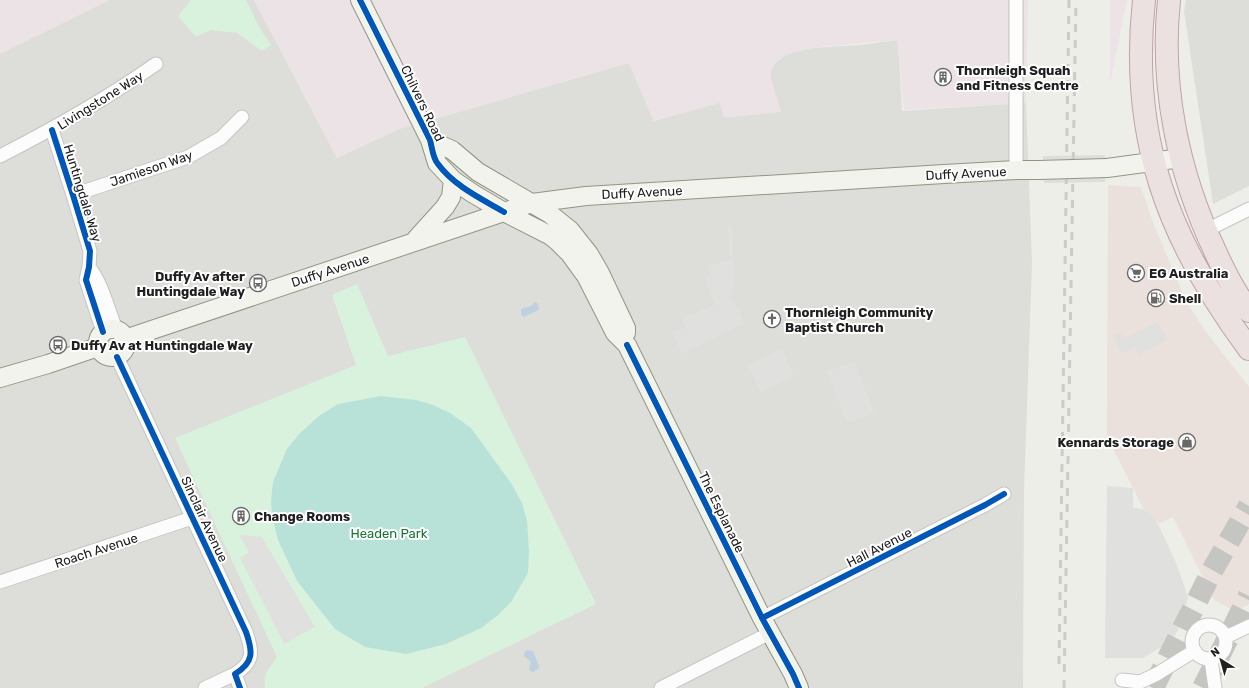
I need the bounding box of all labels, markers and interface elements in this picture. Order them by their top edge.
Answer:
street label: Chilvers Road [398,63,447,144]
place label: Thornleigh Squah and Fitness Centre [956,63,1079,93]
building icon: Thornleigh Squah and Fitness Centre [933,67,953,87]
street label: Livingstone Way [55,68,146,134]
street label: Huntingdale Way [60,142,105,244]
street label: Jamieson Way [108,147,195,190]
street label: Duffy Avenue [925,164,1007,183]
street label: Duffy Avenue [601,183,683,202]
street label: Duffy Avenue [289,251,371,290]
supermarket icon: EG Australia [1126,263,1146,283]
place label: EG Australia [1149,266,1228,281]
place label: Duffy Av after Huntingdale Way [137,269,245,299]
bus stop icon: Duffy Av after Huntingdale Way [248,273,268,293]
fuel station icon: Shell [1146,288,1166,308]
place label: Shell [1169,291,1201,306]
place label: Thornleigh Community Baptist Church [785,305,934,335]
church icon: Thornleigh Community Baptist Church [762,309,782,329]
bus stop icon: Duffy Av at Huntingdale Way [48,335,68,355]
place label: Duffy Av at Huntingdale Way [71,338,253,353]
shop icon: Kennards Storage [1177,432,1197,452]
place label: Kennards Storage [1058,435,1174,450]
street label: The Esplanade [695,469,748,555]
street label: Sinclair Avenue [178,474,231,564]
building icon: Change Rooms [231,506,251,526]
place label: Change Rooms [254,509,350,524]
street label: Hall Avenue [844,525,914,570]
park label: Headen Park [351,526,428,541]
street label: Roach Avenue [53,530,140,571]
north arrow [1201,640,1241,680]
text: N [1208,645,1222,660]

